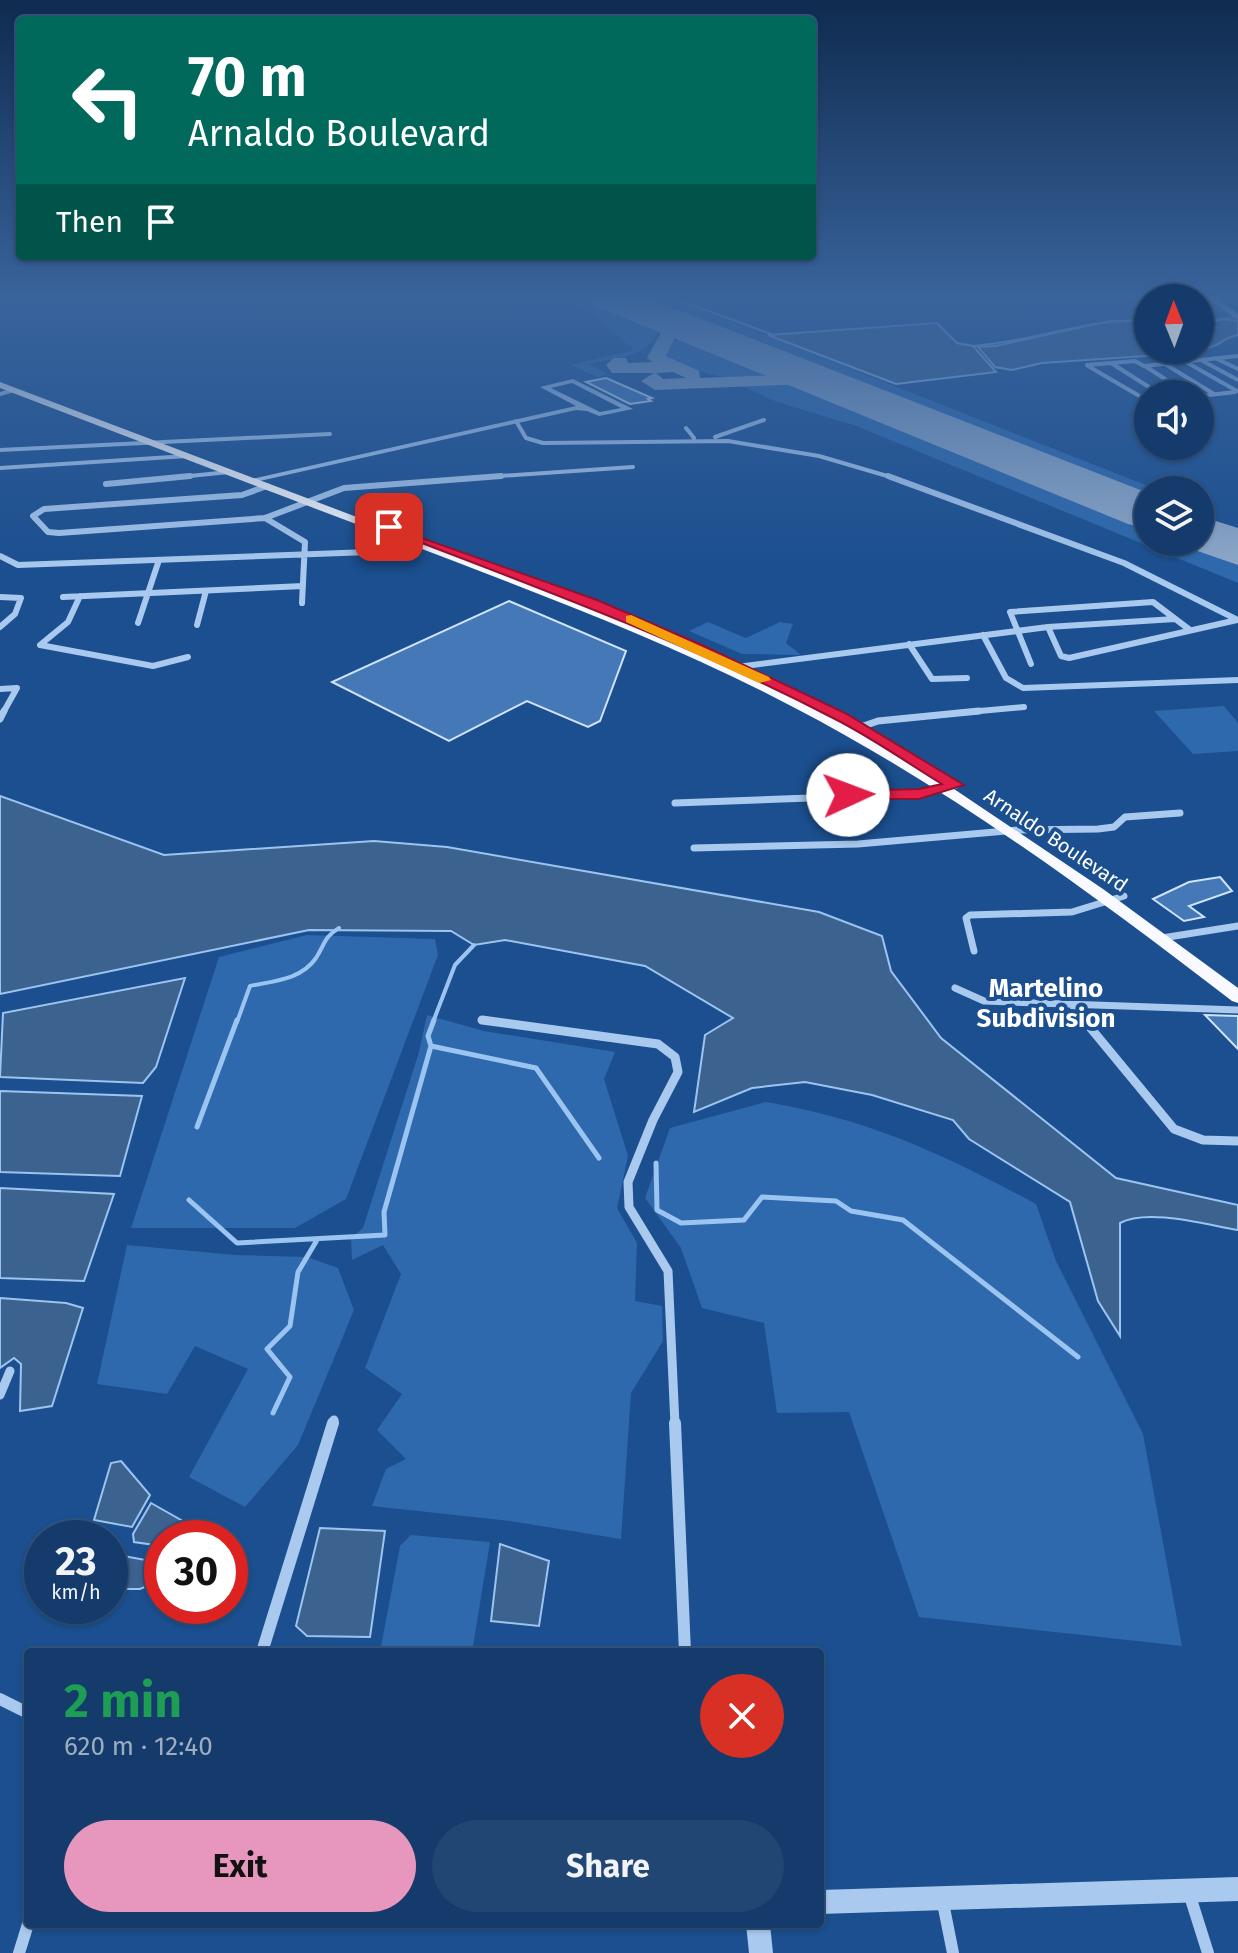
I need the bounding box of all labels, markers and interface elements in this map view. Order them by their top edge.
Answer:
text: 70 m [188,44,307,111]
icon: left [56,48,160,152]
text: Arnaldo Boulevard [188,112,490,156]
icon: arrive [139,200,183,244]
text: Then [56,204,123,240]
north arrow [1134,284,1214,364]
map controls [1134,284,1214,556]
button: sound [1134,380,1214,460]
button: layers [1134,476,1214,556]
pin [355,493,423,561]
icon: arrive [367,505,411,549]
position arrow [806,753,890,837]
street label: Arnaldo Boulevard [980,783,1132,897]
district label: Martelino Subdivision [977,973,1115,1034]
speed limit sign: 30 [144,1520,248,1624]
text: 23 [55,1538,97,1586]
text: km/h [51,1580,101,1604]
text: 2 min [64,1672,182,1730]
button: close [700,1674,784,1758]
text: 620 m · 12:40 [64,1731,213,1762]
button: Exit [64,1820,416,1912]
button: Share [432,1820,784,1912]

